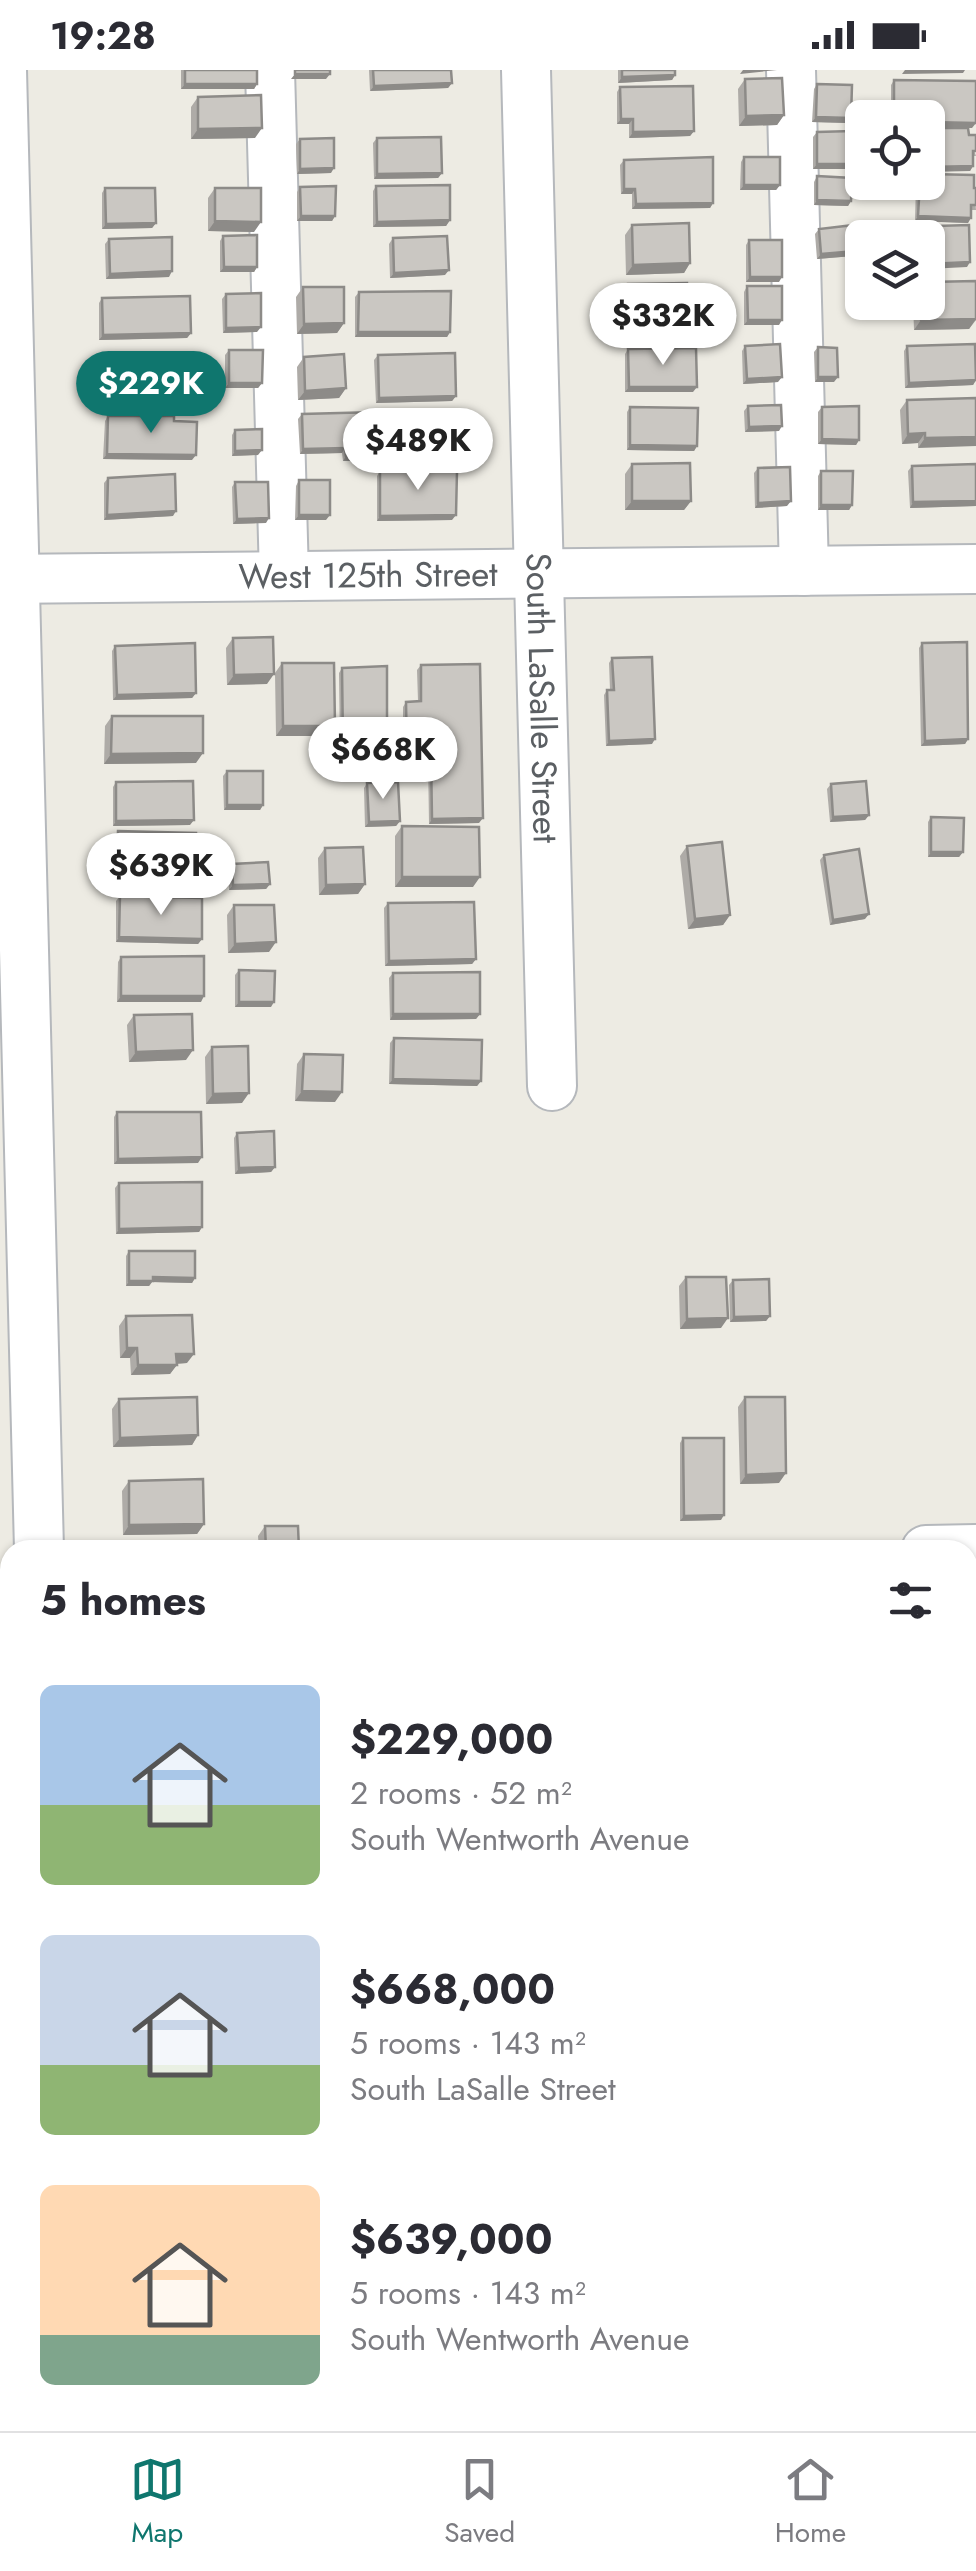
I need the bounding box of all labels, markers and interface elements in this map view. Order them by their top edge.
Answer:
text: 19:28 [50,8,156,63]
map controls [845,100,945,320]
button: locate [845,100,945,200]
button: layers [845,220,945,320]
pin: $332K [593,283,733,368]
text: $332K [611,292,715,338]
pin: $229K [81,351,221,436]
text: $229K [98,360,204,406]
pin: $489K [348,408,488,493]
text: $489K [365,417,471,463]
street label: West 125th Street [238,549,498,602]
street label: South LaSalle Street [513,552,571,844]
pin: $668K [313,717,453,802]
text: $668K [330,726,436,772]
pin: $639K [91,833,231,918]
text: $639K [109,842,213,888]
text: 5 homes [40,1570,206,1631]
icon: filters [883,1573,938,1628]
text: $229,000 [350,1709,553,1770]
icon: home [120,1725,240,1845]
text: 2 rooms · 52 m² [350,1770,572,1816]
text: South Wentworth Avenue [350,1816,689,1862]
text: $668,000 [350,1959,555,2020]
icon: home [120,1975,240,2095]
text: 5 rooms · 143 m² [350,2020,586,2066]
text: South LaSalle Street [350,2066,616,2112]
text: $639,000 [350,2209,552,2270]
icon: home [120,2225,240,2345]
text: 5 rooms · 143 m² [350,2270,586,2316]
text: South Wentworth Avenue [350,2316,689,2362]
tab: Map [130,2452,185,2553]
tab: Saved [444,2452,515,2553]
tab: Home [775,2452,846,2553]

